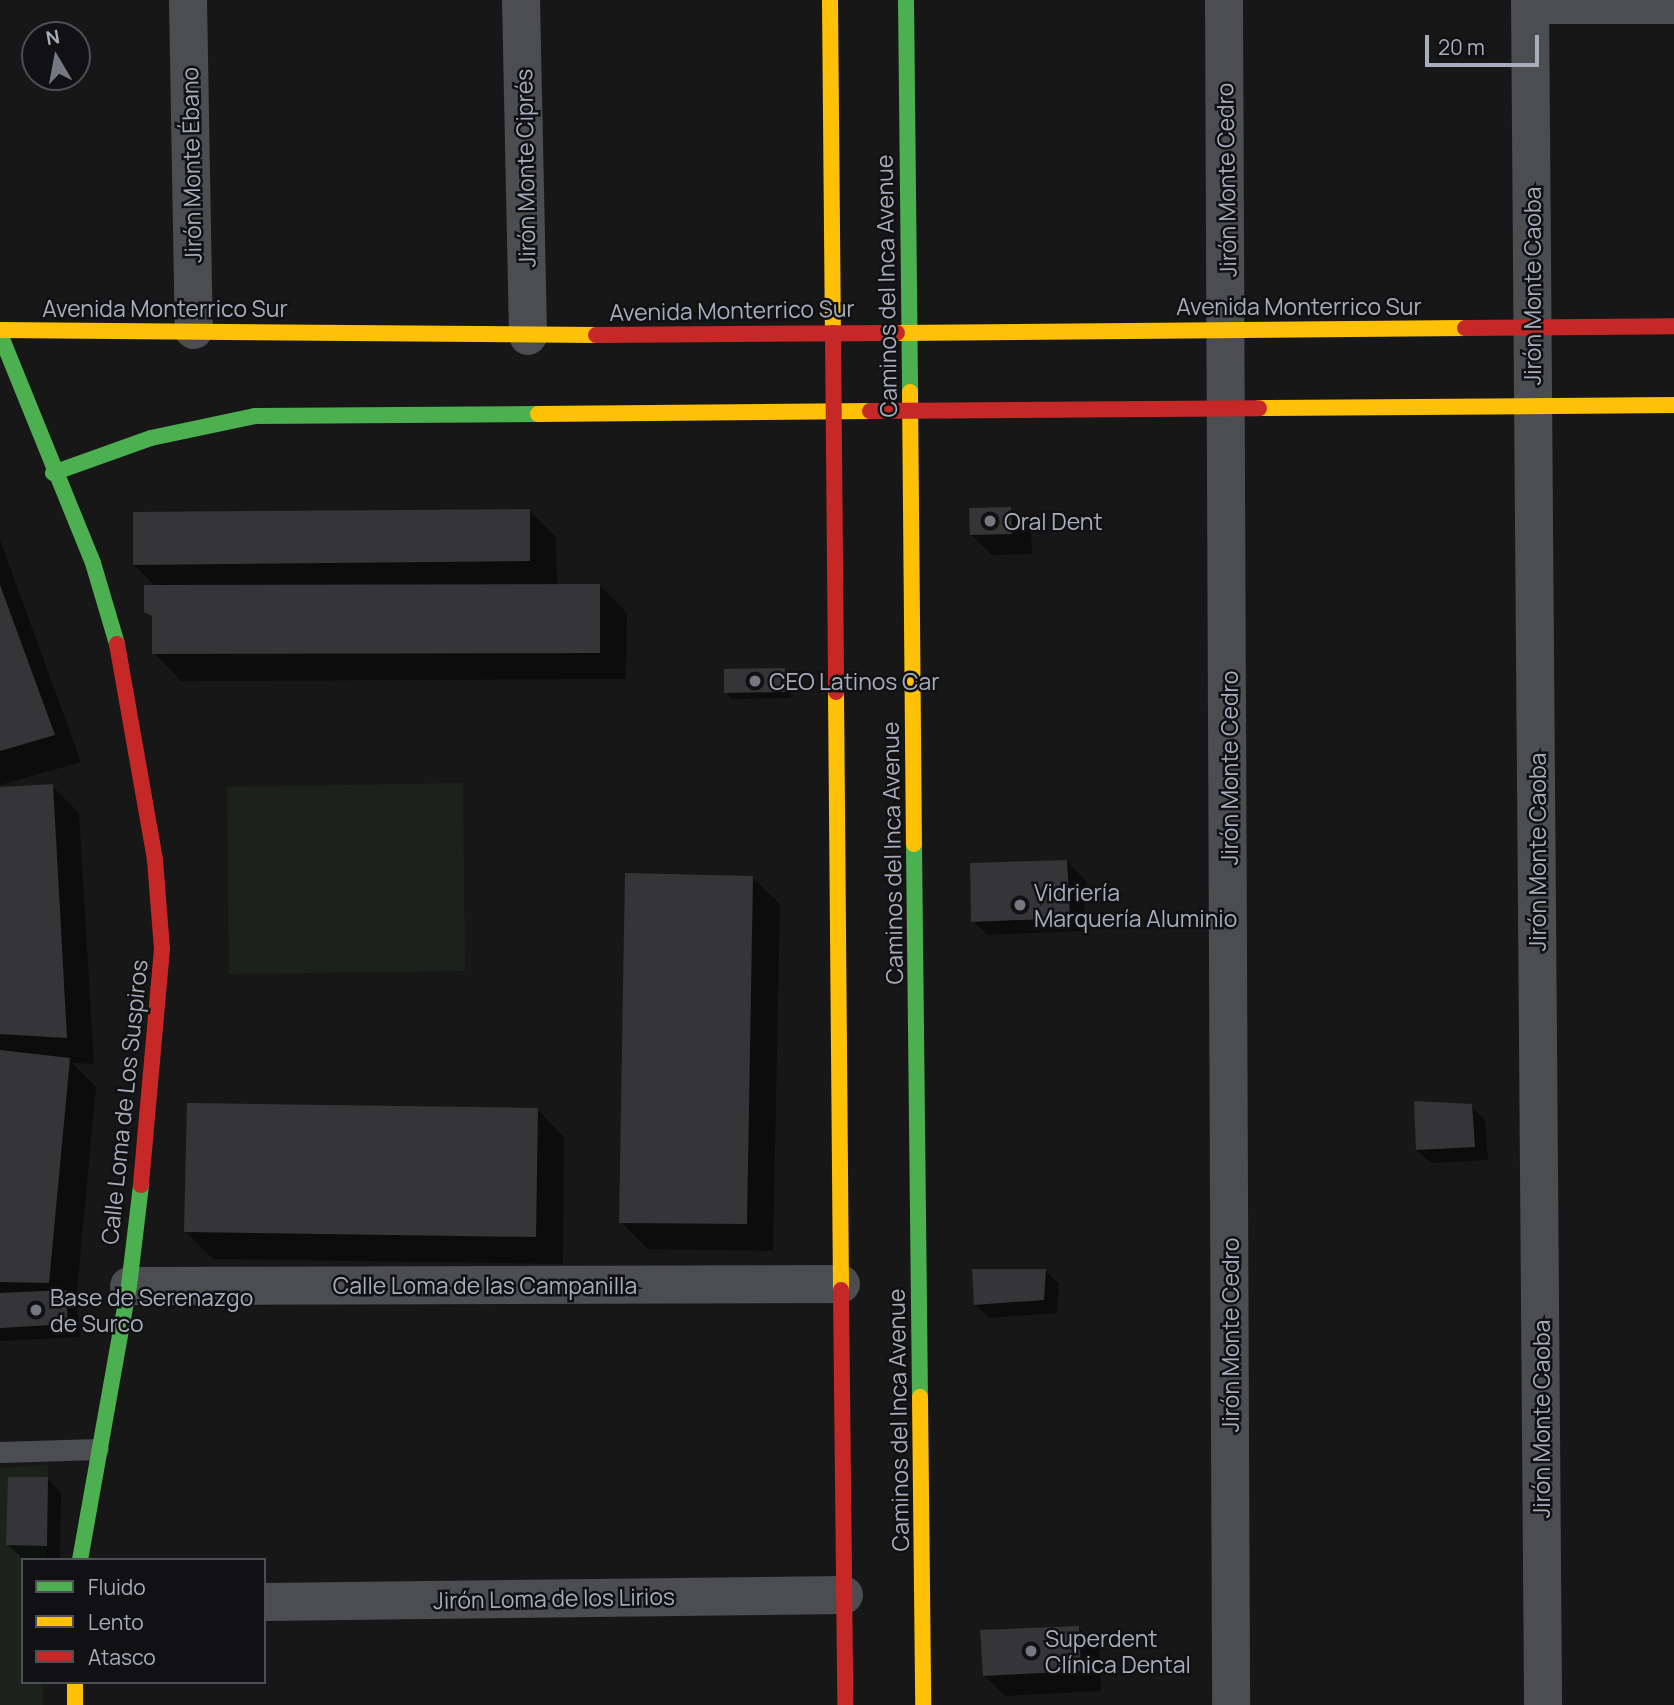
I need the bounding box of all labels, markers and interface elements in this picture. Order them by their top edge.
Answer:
north arrow [21,21,91,91]
scale bar [1429,21,1543,65]
text: N [44,23,62,51]
text: 20 m [1438,33,1485,61]
street label: Jirón Monte Ébano [175,67,207,263]
street label: Jirón Monte Ciprés [509,68,541,268]
street label: Jirón Monte Cedro [1211,83,1241,277]
street label: Caminos del Inca Avenue [870,154,902,418]
street label: Jirón Monte Caoba [1518,187,1546,385]
street label: Avenida Monterrico Sur [1176,292,1422,320]
street label: Avenida Monterrico Sur [42,294,288,322]
street label: Avenida Monterrico Sur [609,294,855,326]
place label: Oral Dent [1004,507,1103,535]
marker: Oral Dent [982,513,998,529]
place label: CEO Latinos Car [769,667,939,695]
street label: Jirón Monte Cedro [1215,671,1243,865]
marker: CEO Latinos Car [747,673,763,689]
street label: Caminos del Inca Avenue [876,721,908,985]
street label: Jirón Monte Caoba [1523,753,1551,951]
place label: Vidriería Marquería Aluminio [1034,878,1237,932]
marker: Vidriería Marquería Aluminio [1012,897,1028,913]
street label: Calle Loma de Los Suspiros [95,958,153,1246]
street label: Jirón Monte Cedro [1216,1238,1244,1432]
street label: Calle Loma de las Campanilla [333,1271,637,1299]
place label: Base de Serenazgo de Surco [50,1283,253,1337]
street label: Caminos del Inca Avenue [882,1288,914,1552]
marker: Base de Serenazgo de Surco [28,1302,44,1318]
street label: Jirón Monte Caoba [1527,1320,1555,1518]
legend [21,1558,266,1684]
text: Fluido [88,1573,146,1601]
street label: Jirón Loma de los Lirios [433,1582,675,1614]
text: Lento [88,1608,144,1636]
place label: Superdent Clínica Dental [1045,1624,1191,1678]
text: Atasco [88,1643,156,1671]
marker: Superdent Clínica Dental [1023,1643,1039,1659]

